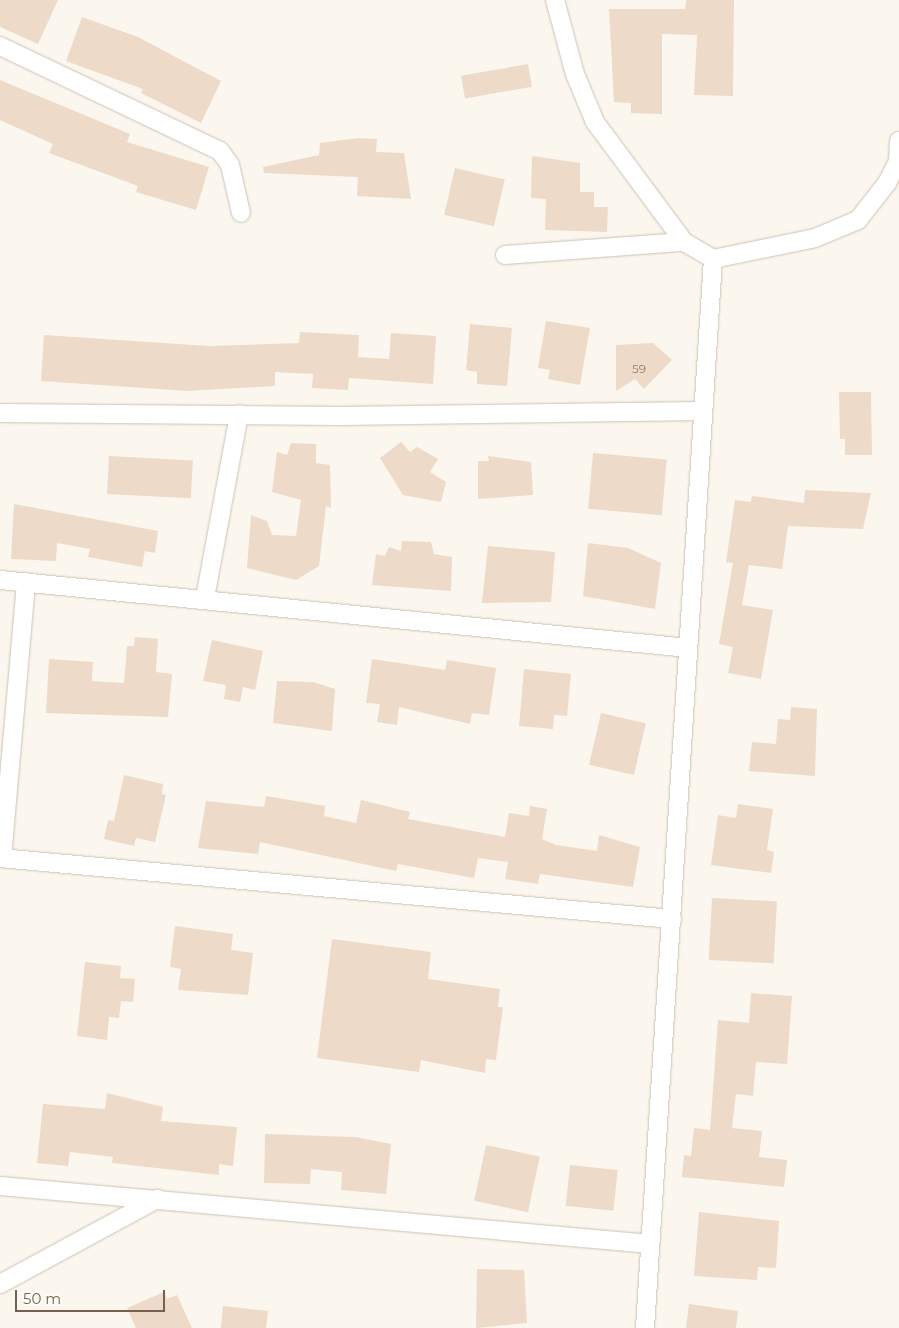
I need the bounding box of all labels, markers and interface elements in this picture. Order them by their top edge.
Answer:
house number: 59 [632,362,646,376]
scale bar [18,1280,168,1312]
text: 50 m [23,1289,61,1308]

